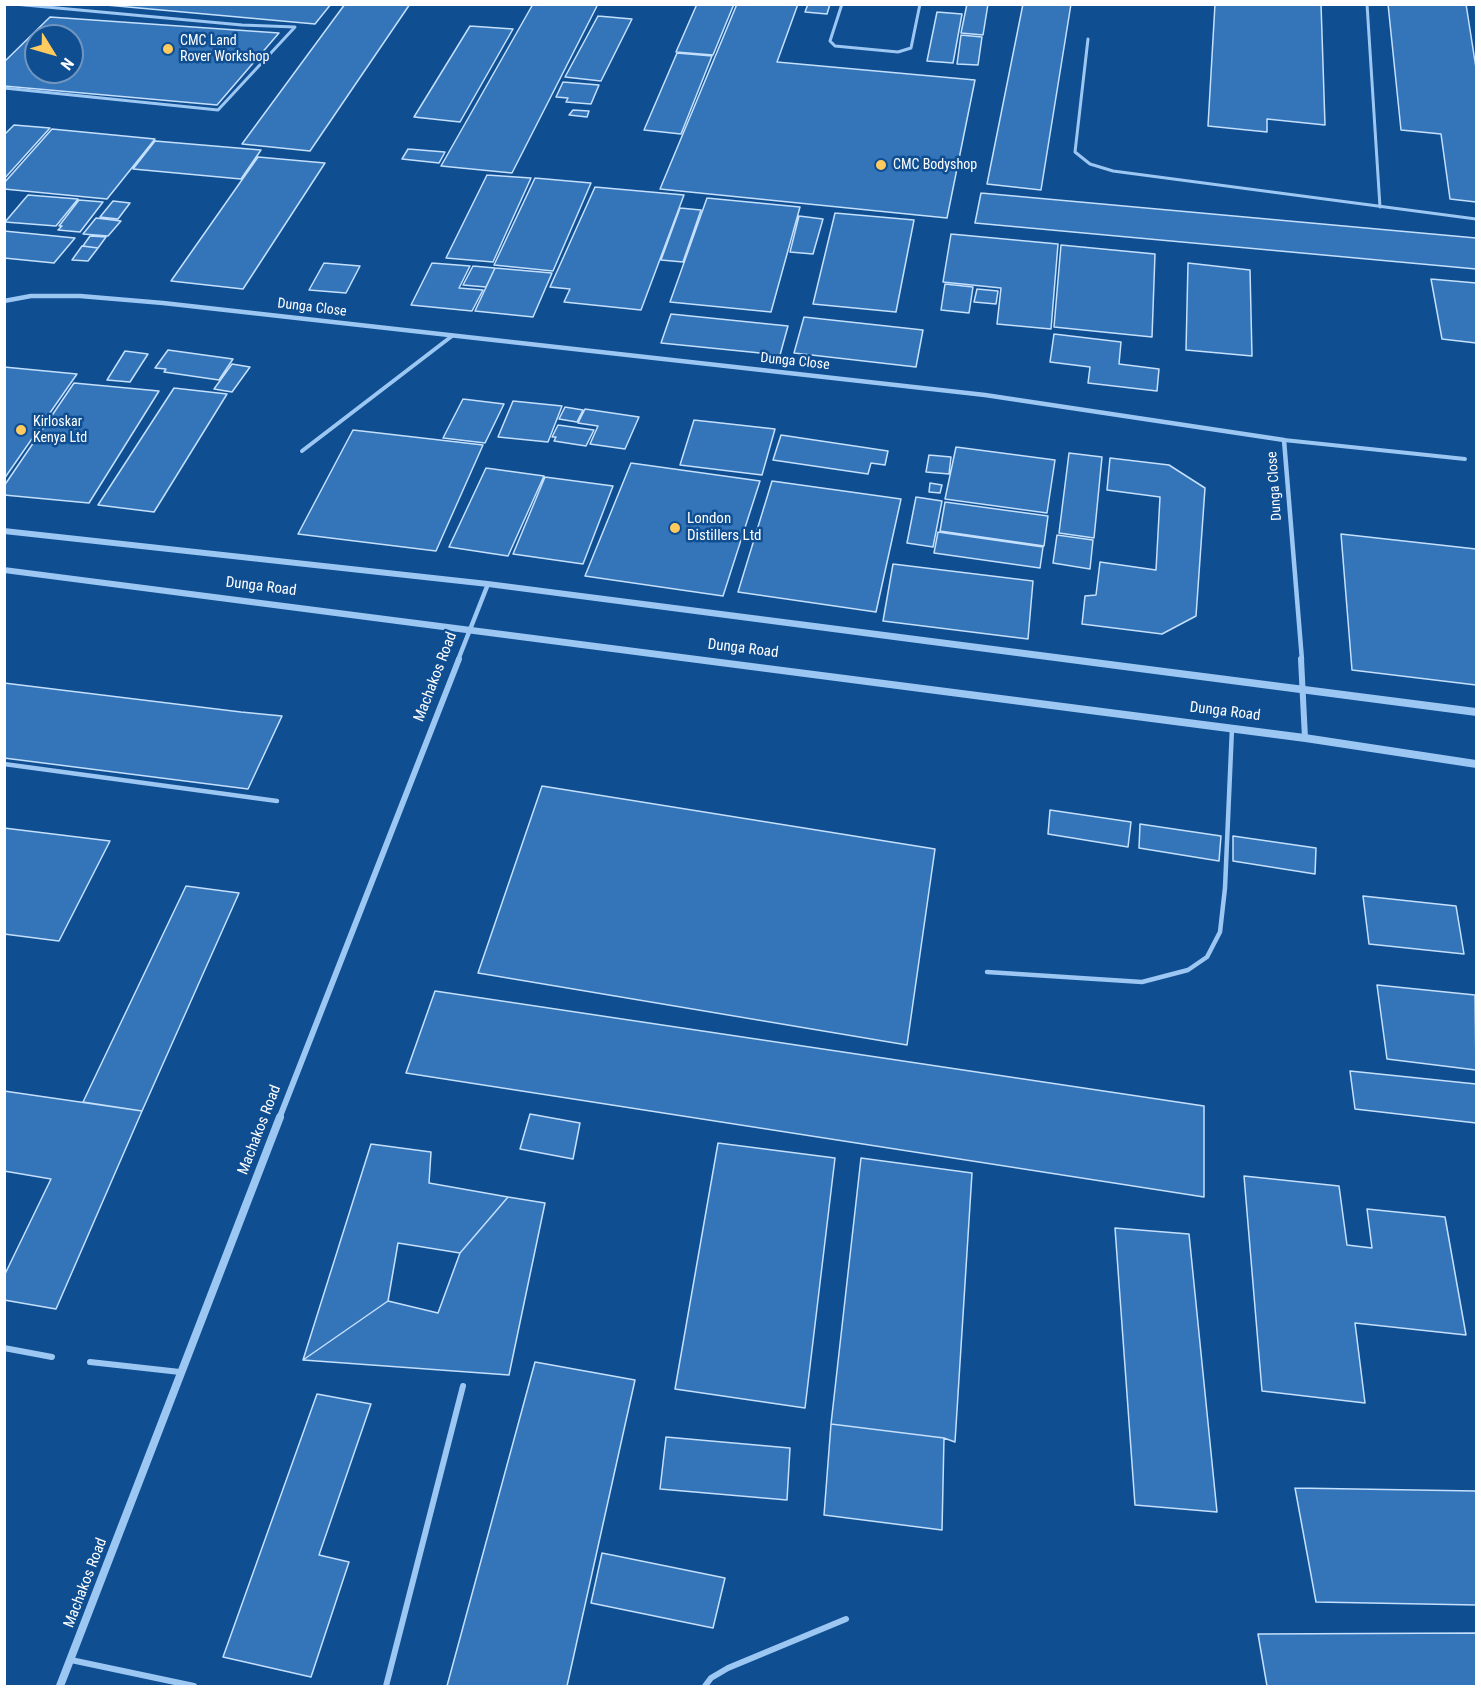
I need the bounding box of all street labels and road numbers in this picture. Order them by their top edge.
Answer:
street label: Dunga Close [276,295,348,321]
street label: Dunga Close [760,350,830,374]
street label: Dunga Close [1264,451,1286,521]
street label: Dunga Road [225,574,297,600]
street label: Machakos Road [411,630,461,724]
street label: Dunga Road [707,636,779,662]
street label: Dunga Road [1189,699,1261,725]
street label: Machakos Road [235,1083,285,1177]
street label: Machakos Road [61,1536,111,1630]

